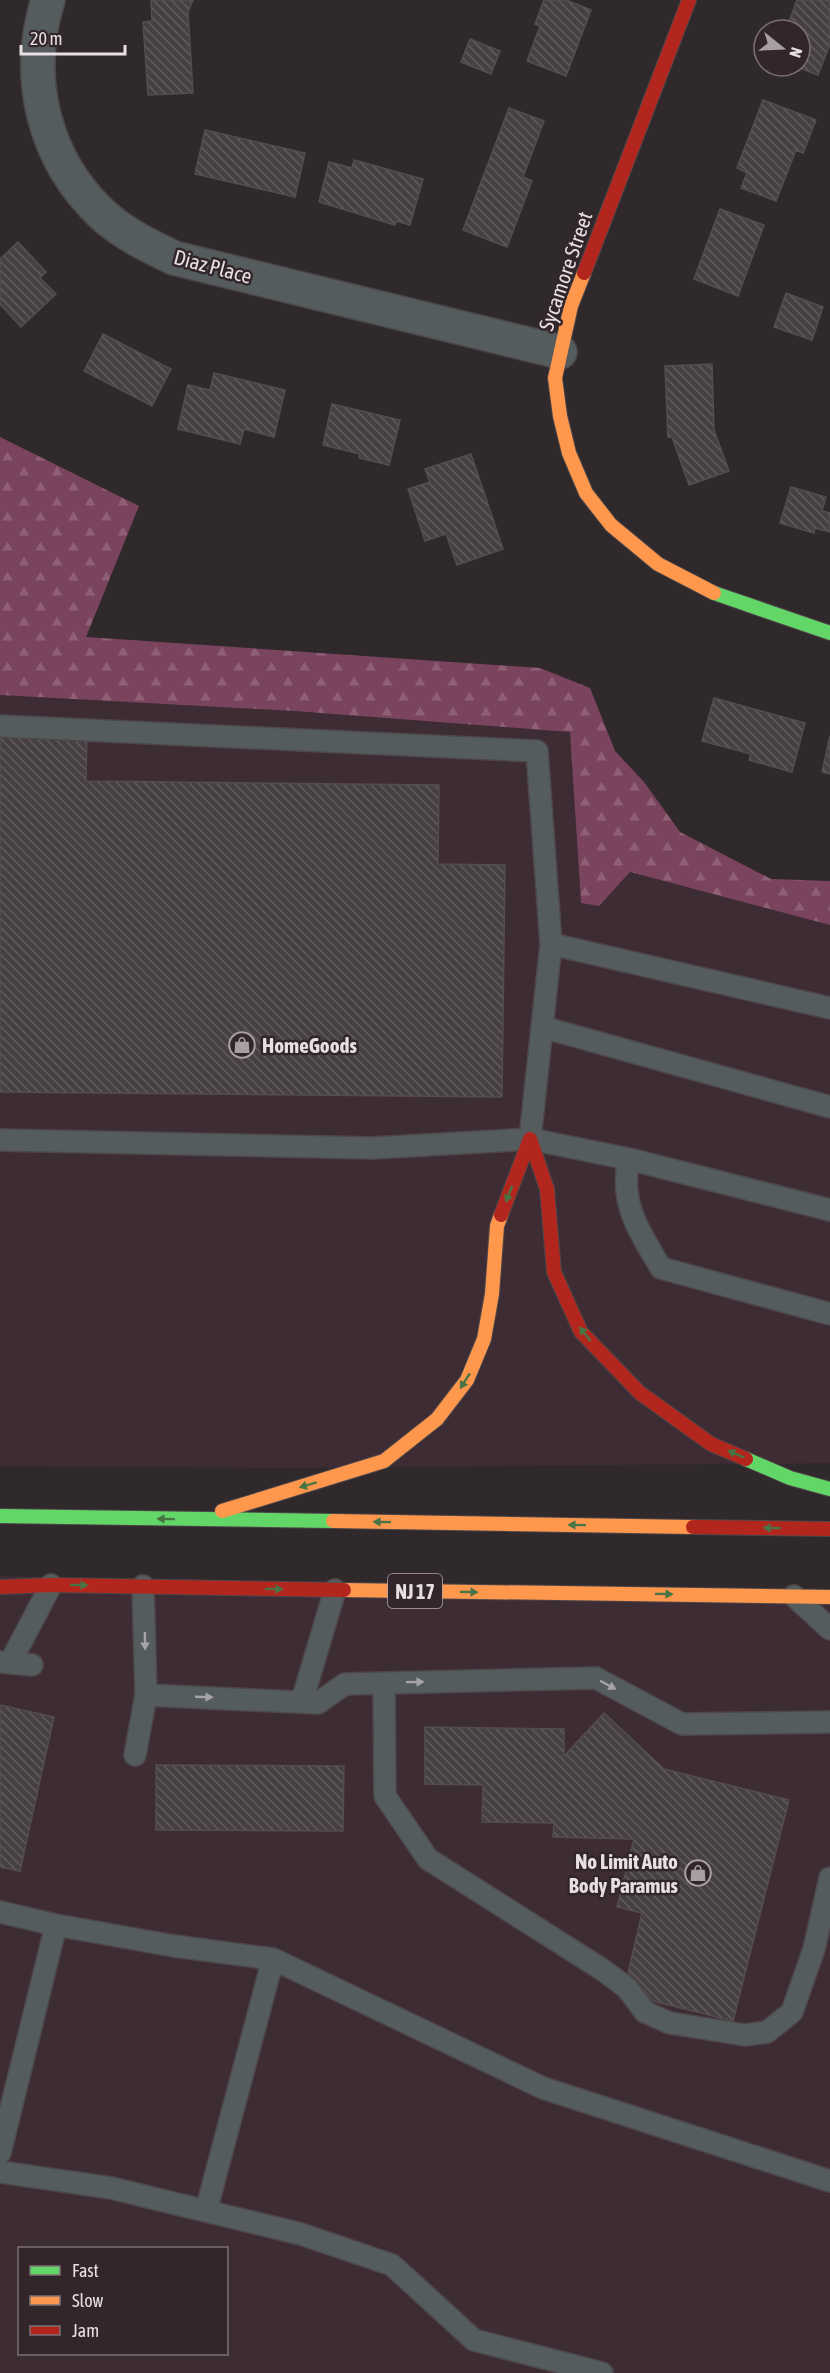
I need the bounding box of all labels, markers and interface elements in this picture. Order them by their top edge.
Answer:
scale bar [21,18,124,56]
north arrow [752,18,812,78]
text: 20 m [30,28,62,49]
text: N [786,45,806,60]
street label: Sycamore Street [533,208,597,334]
street label: Diaz Place [171,244,255,288]
shop icon: HomeGoods [227,1030,257,1060]
place label: HomeGoods [262,1033,358,1057]
one-way arrow [504,1185,513,1203]
one-way arrow [579,1327,591,1342]
one-way arrow [459,1373,470,1389]
one-way arrow [727,1450,744,1459]
one-way arrow [298,1481,316,1490]
one-way arrow [156,1514,175,1524]
one-way arrow [372,1518,391,1527]
one-way arrow [567,1520,586,1530]
one-way arrow [762,1523,781,1533]
road number: NJ 17 [388,1574,442,1608]
one-way arrow [70,1580,89,1590]
one-way arrow [265,1584,284,1594]
one-way arrow [460,1587,479,1597]
one-way arrow [655,1589,674,1599]
one-way arrow [140,1631,149,1650]
one-way arrow [405,1678,424,1687]
one-way arrow [600,1680,617,1690]
one-way arrow [195,1693,214,1702]
place label: No Limit Auto Body Paramus [569,1849,679,1897]
shop icon: No Limit Auto Body Paramus [683,1858,713,1888]
legend [18,2247,228,2355]
text: Fast [72,2260,99,2281]
text: Slow [72,2290,103,2311]
text: Jam [72,2320,99,2341]

